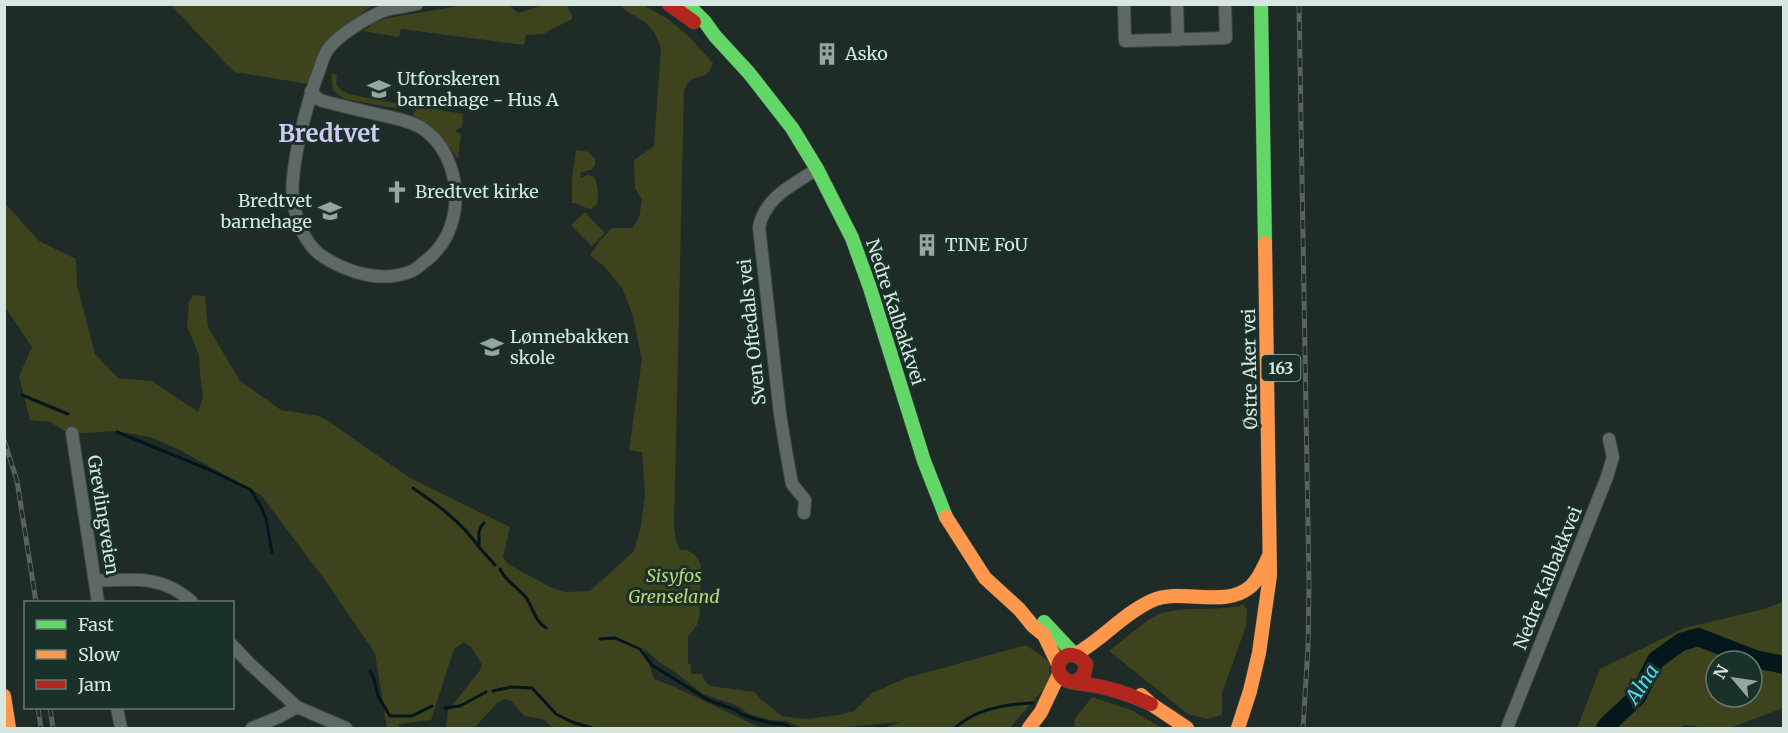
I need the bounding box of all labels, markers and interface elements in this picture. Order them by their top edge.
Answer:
building icon: Asko [814,41,840,67]
place label: Asko [844,42,888,65]
place label: Utforskeren barnehage - Hus A [396,67,559,111]
school or university icon: Utforskeren barnehage - Hus A [366,76,392,102]
district label: Bredtvet [278,118,380,149]
church icon: Bredtvet kirke [384,179,410,205]
place label: Bredtvet kirke [415,180,539,203]
place label: Bredtvet barnehage [219,189,312,233]
school or university icon: Bredtvet barnehage [317,198,343,224]
building icon: TINE FoU [914,232,940,258]
place label: TINE FoU [945,233,1029,256]
street label: Nedre Kalbakkvei [861,236,930,388]
street label: Sven Oftedals vei [732,258,771,406]
street label: Østre Aker vei [1237,308,1262,430]
place label: Lønnebakken skole [510,325,629,369]
school or university icon: Lønnebakken skole [479,334,505,360]
road number: 163 [1262,355,1300,381]
street label: Grevlingveien [83,453,124,576]
street label: Nedre Kalbakkvei [1508,503,1587,653]
park label: Sisyfos Grenseland [628,564,720,608]
legend [24,601,234,709]
text: Fast [78,613,114,636]
text: Slow [78,643,121,666]
north arrow [1704,649,1764,709]
water label: Alna [1618,659,1664,710]
text: N [1709,661,1733,682]
text: Jam [77,673,112,696]

